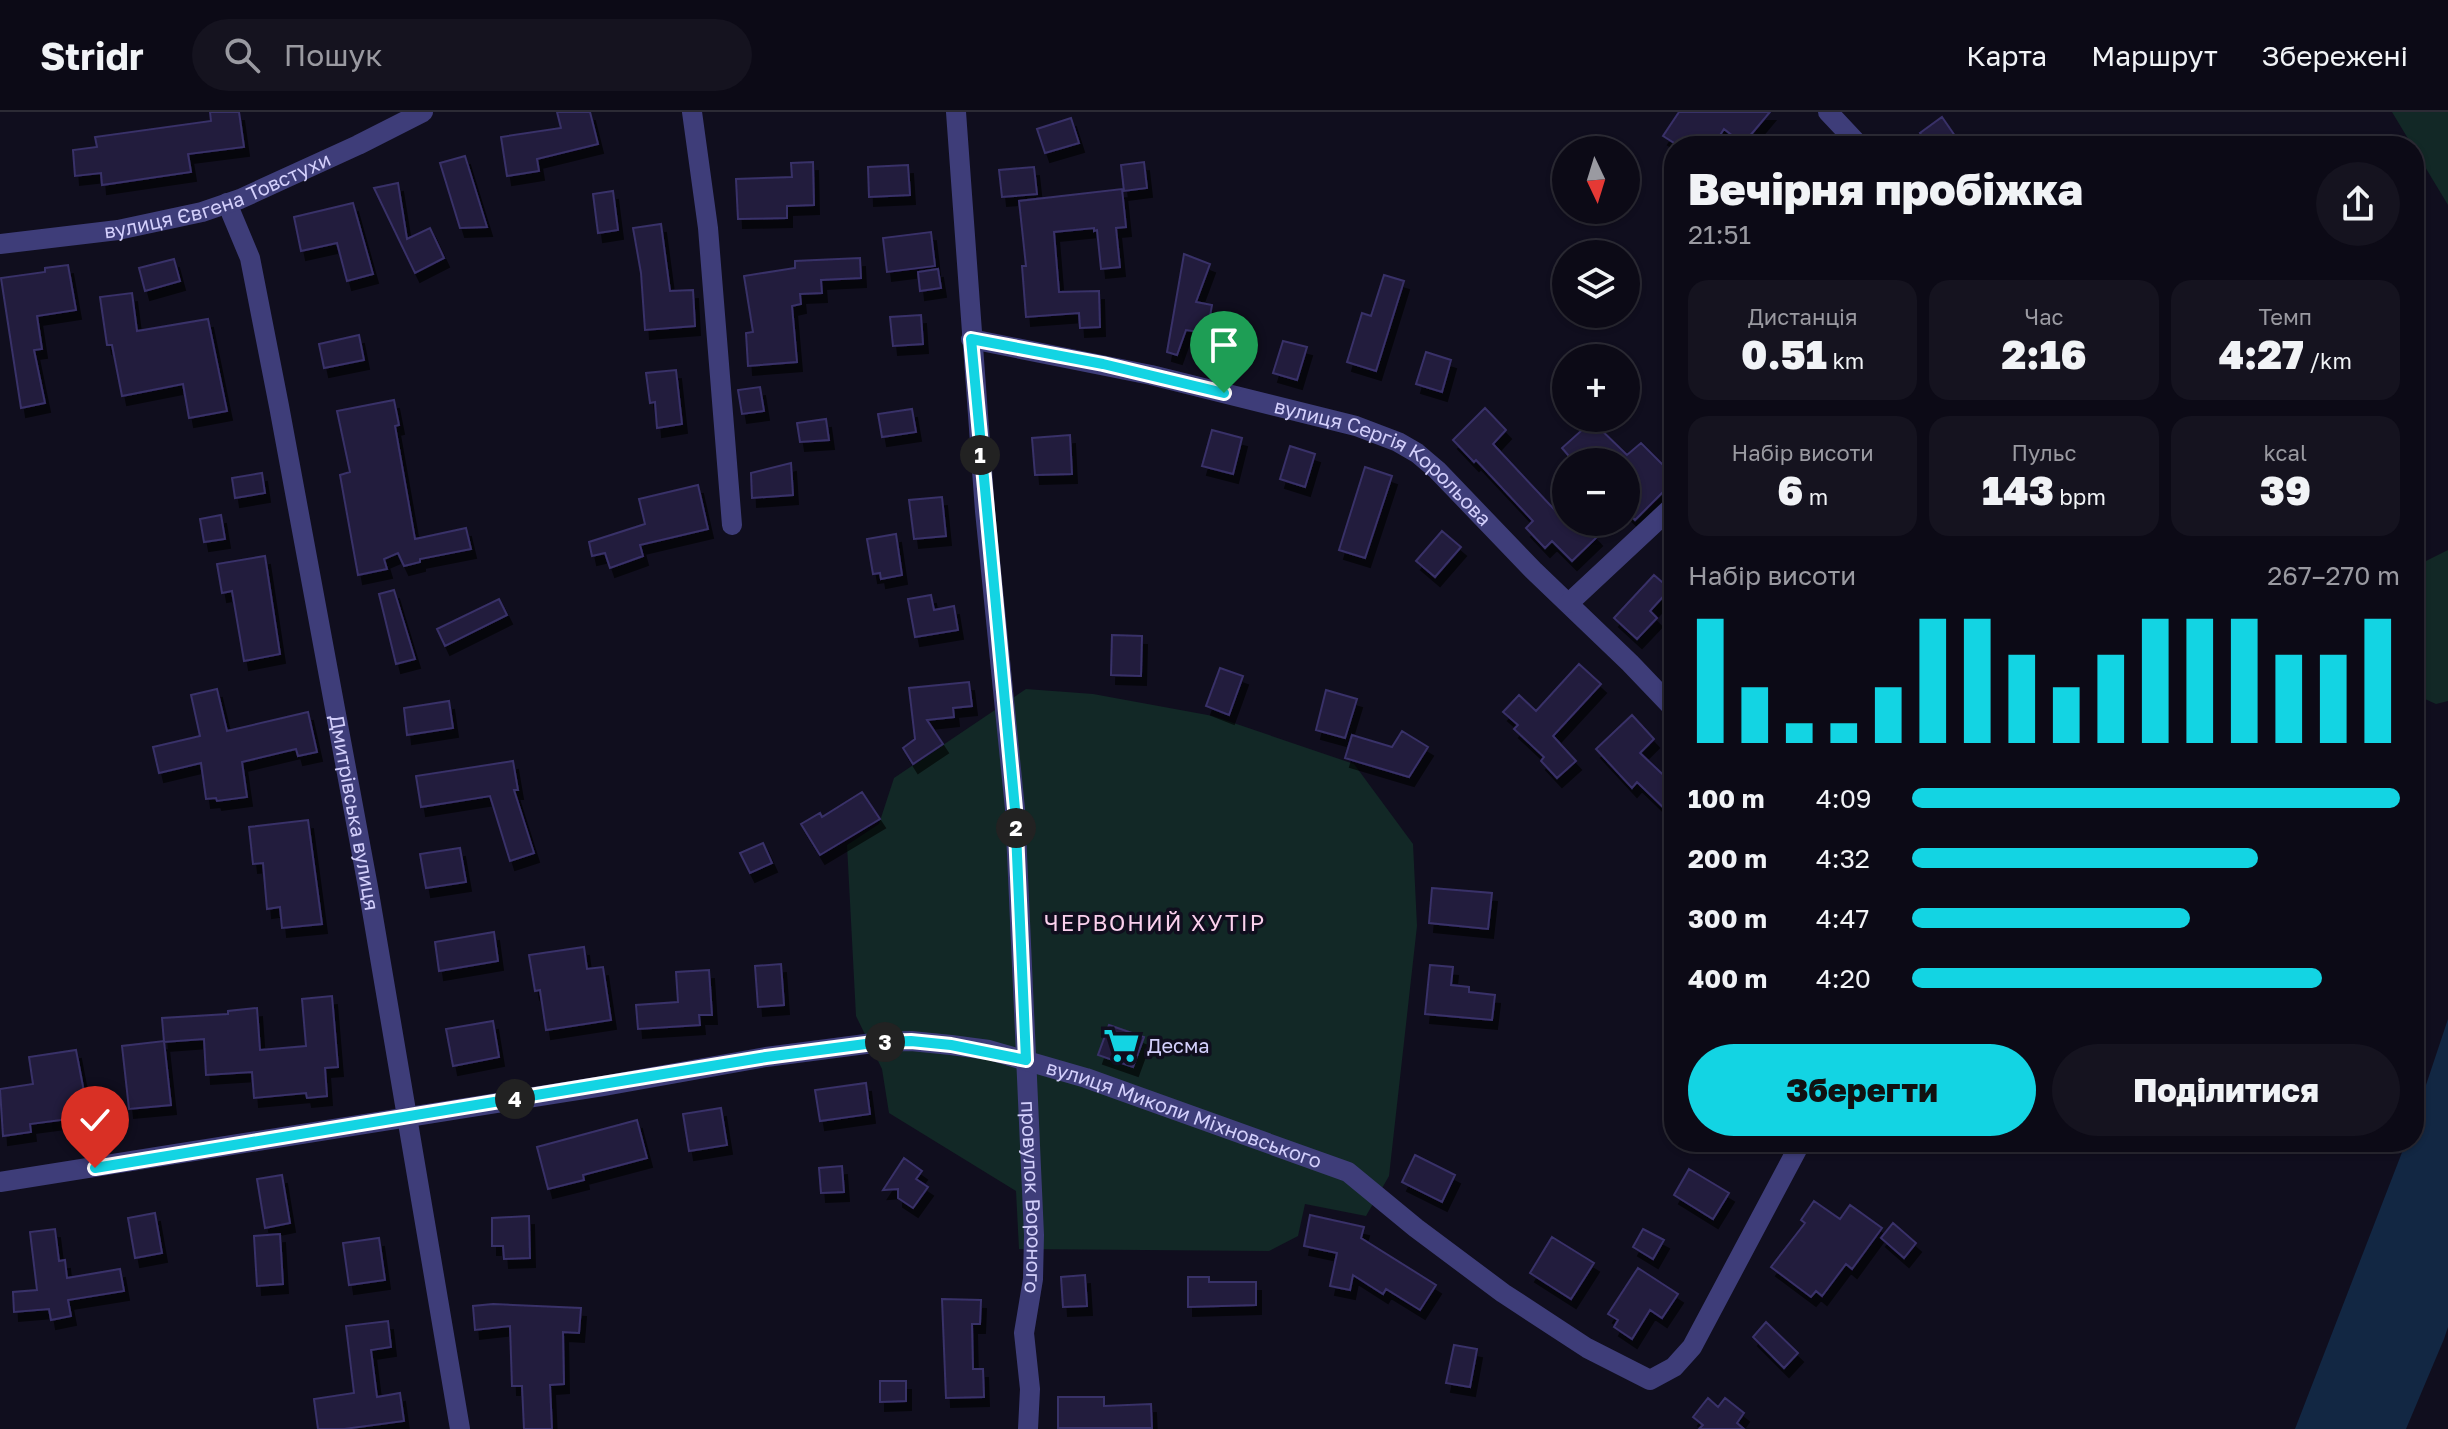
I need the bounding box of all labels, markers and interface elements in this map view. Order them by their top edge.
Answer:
search box [192,19,752,91]
text: Stridr [40,33,144,78]
icon: search [220,33,264,77]
text: Пошук [284,37,383,73]
text: Карта [1966,39,2047,72]
text: Маршрут [2091,39,2218,72]
text: Збережені [2262,39,2408,72]
north arrow [1552,136,1640,224]
map controls [1552,136,1640,536]
street label: вулиця Євгена Товстухи [103,146,334,243]
text: Вечірня пробіжка [1688,162,2083,215]
button: share [2316,162,2400,246]
text: 21:51 [1688,219,1751,250]
button: layers [1552,240,1640,328]
text: Дистанція [1748,303,1858,330]
text: Час [2024,303,2064,330]
text: Темп [2259,303,2312,330]
pin [1190,311,1258,393]
icon: arrive [1202,323,1246,367]
text: 0.51 [1741,330,1827,378]
text: 2:16 [2001,330,2087,378]
text: 4:27 [2219,330,2304,378]
button: + [1552,344,1640,432]
text: km [1827,347,1864,374]
text: /km [2304,347,2352,374]
street label: вулиця Сергія Корольова [1272,393,1497,530]
pin: 1 [960,435,1000,475]
text: Набір висоти [1732,439,1874,466]
text: Пульс [2011,439,2077,466]
text: kcal [2264,439,2307,466]
text: 1 [974,441,986,468]
button: − [1552,448,1640,536]
text: 6 [1777,466,1803,514]
text: 143 [1982,466,2054,514]
text: 39 [2260,466,2311,514]
text: m [1803,483,1828,510]
text: bpm [2054,483,2106,510]
text: Набір висоти [1688,560,1856,591]
text: 267–270 m [2267,560,2400,591]
street label: Дмитрівська вулиця [325,713,385,912]
text: 100 m [1688,783,1764,814]
text: 4:09 [1816,783,1872,814]
pin: 2 [996,808,1036,848]
text: 2 [1009,814,1023,841]
text: 200 m [1688,843,1767,874]
text: 4:32 [1816,843,1870,874]
text: 300 m [1688,903,1767,934]
text: 4:47 [1816,903,1869,934]
district label: ЧЕРВОНИЙ ХУТІР [1044,909,1266,936]
text: 400 m [1688,963,1767,994]
text: 4:20 [1816,963,1871,994]
pin: 3 [865,1022,905,1062]
supermarket icon: Десма [1102,1027,1140,1065]
text: 3 [878,1028,892,1055]
place label: Десма [1147,1033,1210,1057]
button: Зберегти [1688,1044,2036,1136]
button: Поділитися [2052,1044,2400,1136]
street label: вулиця Миколи Міхновського [1044,1054,1325,1173]
pin: 4 [495,1079,535,1119]
text: 4 [508,1085,522,1112]
pin [61,1086,129,1168]
icon: check [73,1098,117,1142]
street label: провулок Вороного [1017,1100,1047,1296]

